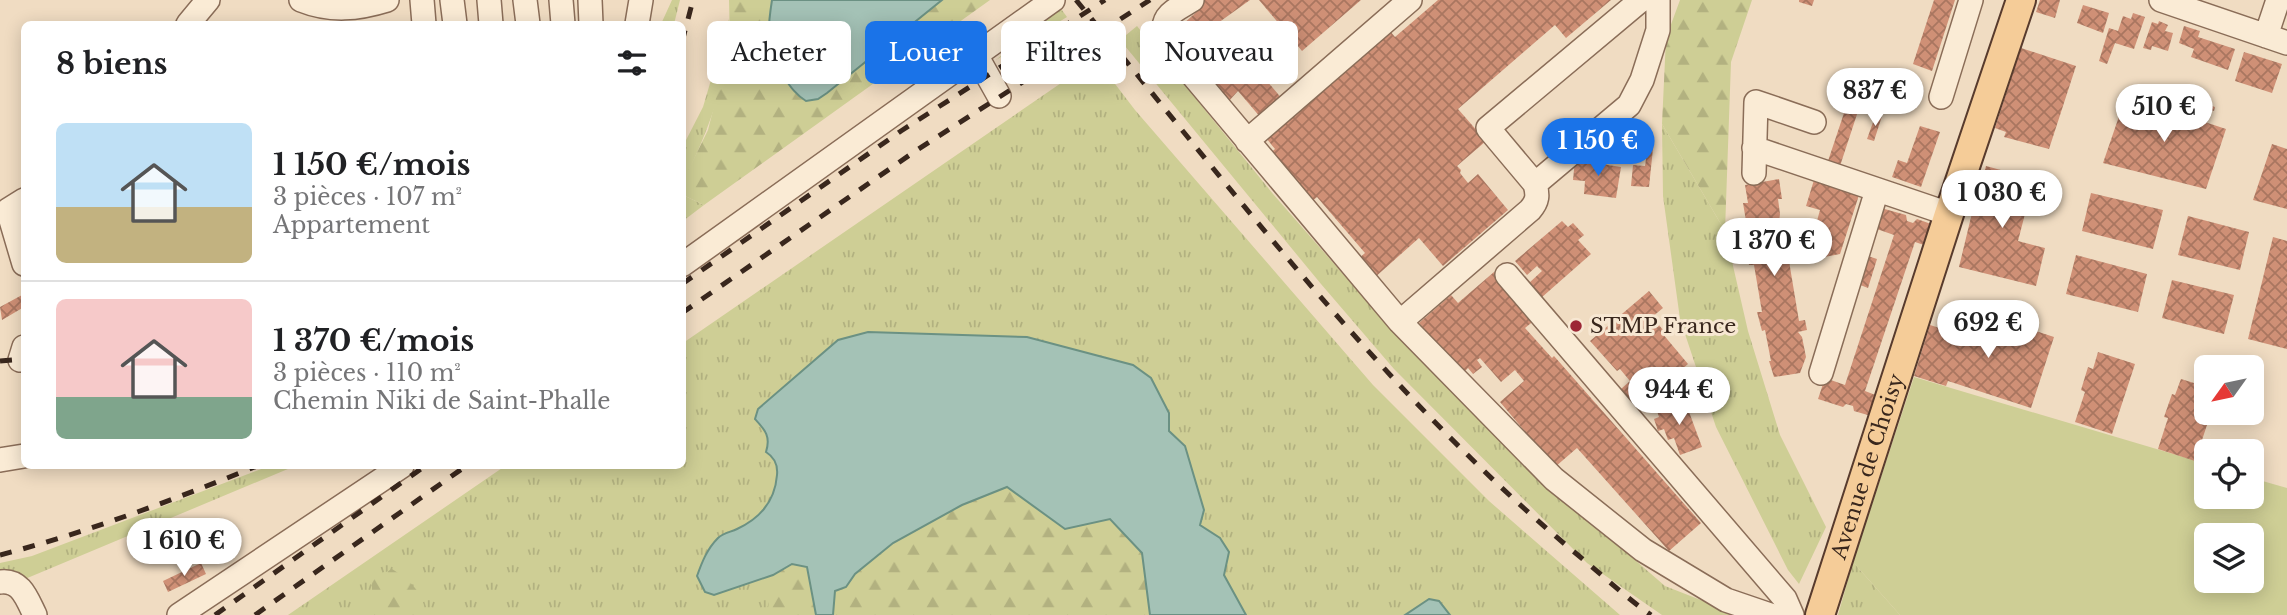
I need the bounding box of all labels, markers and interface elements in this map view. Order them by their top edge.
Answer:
chip: Acheter [707,21,851,84]
chip: Louer [865,21,987,84]
chip: Filtres [1001,21,1126,84]
chip: Nouveau [1140,21,1298,84]
icon: filters [613,44,651,82]
text: 8 biens [56,45,167,82]
pin: 837 € [1826,68,1924,128]
text: 837 € [1843,77,1907,105]
pin: 510 € [2115,85,2213,144]
text: 510 € [2132,93,2196,121]
pin: 1 150 € [1533,118,1663,178]
text: 1 150 € [1558,127,1638,155]
text: 1 150 €/mois [273,146,471,183]
icon: home [112,151,196,235]
pin: 1 030 € [1937,170,2067,230]
text: 1 030 € [1957,179,2047,207]
text: 3 pièces · 107 m² [273,183,462,211]
text: Appartement [273,211,430,239]
pin: 1 370 € [1709,218,1839,278]
text: 1 370 € [1732,227,1816,255]
pin: 692 € [1939,300,2037,360]
text: 692 € [1953,309,2023,337]
place label: STMP France [1590,313,1736,339]
marker: STMP France [1568,318,1584,334]
text: 1 370 €/mois [273,322,474,359]
icon: home [112,327,196,411]
north arrow [2194,355,2264,425]
map controls [2194,355,2264,593]
text: 3 pièces · 110 m² [273,359,461,387]
pin: 944 € [1630,368,1728,427]
street label: Avenue de Choisy [1825,370,1910,563]
text: 944 € [1644,376,1714,404]
text: Chemin Niki de Saint-Phalle [273,387,611,415]
button: locate [2194,439,2264,509]
pin: 1 610 € [119,518,249,578]
button: layers [2194,523,2264,593]
text: 1 610 € [143,527,225,555]

